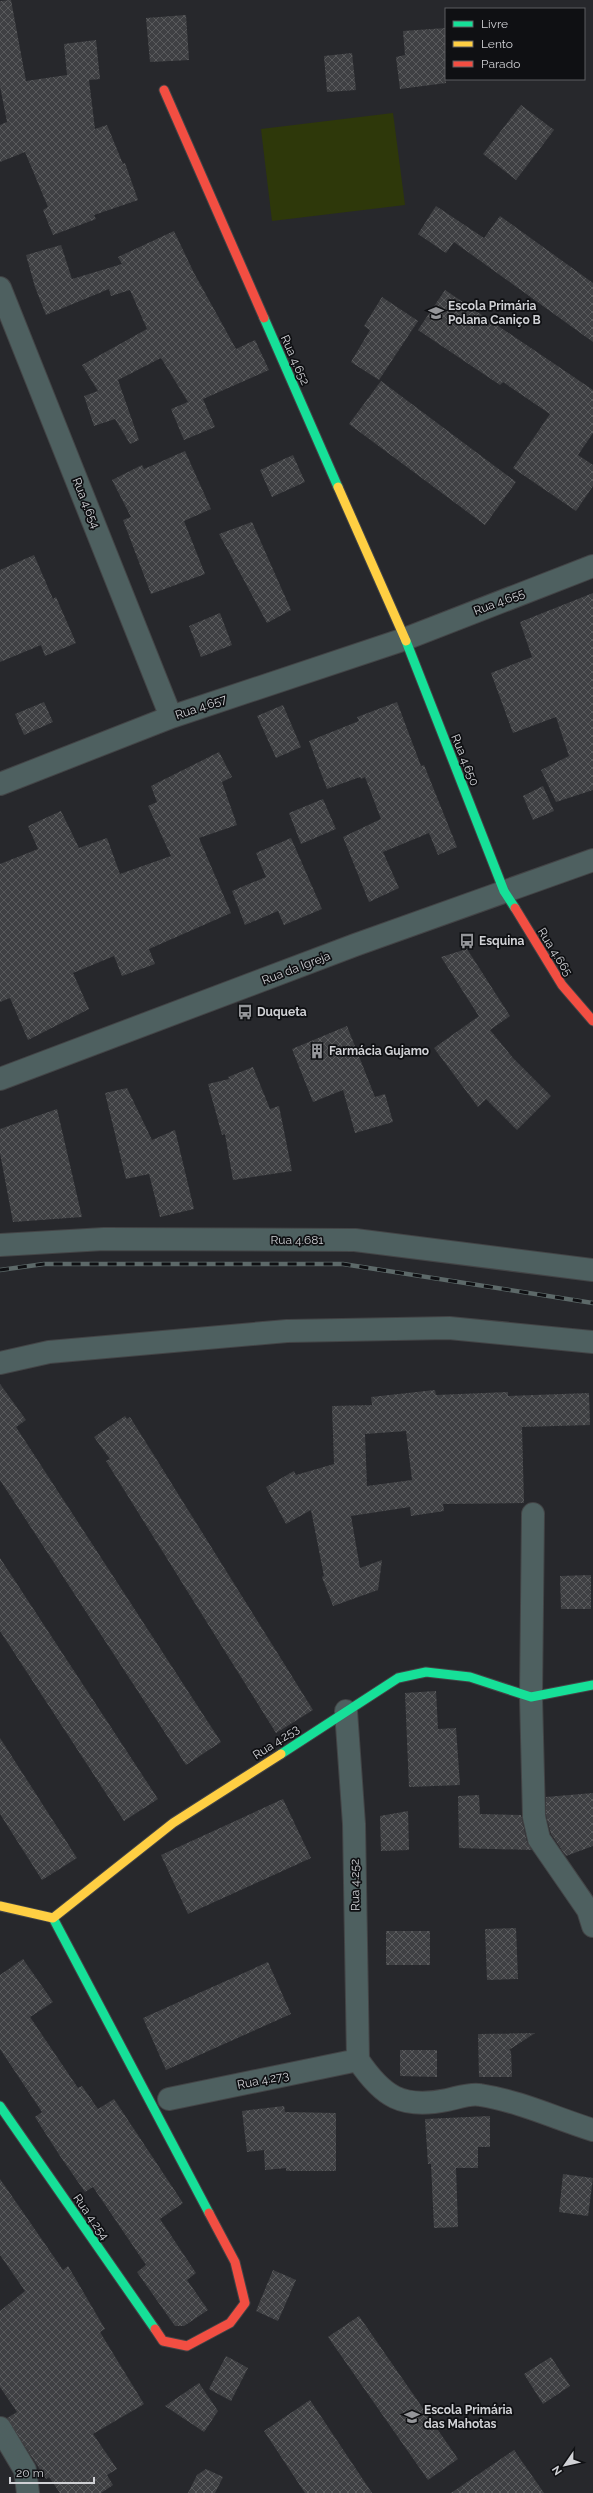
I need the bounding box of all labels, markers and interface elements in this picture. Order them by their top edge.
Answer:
legend [445,8,585,80]
text: Livre [481,17,508,31]
text: Lento [481,37,513,51]
text: Parado [481,57,520,71]
place label: Escola Primária Polana Caniço B [448,299,541,327]
school or university icon: Escola Primária Polana Caniço B [427,304,445,322]
street label: Rua 4.652 [278,333,312,387]
street label: Rua 4.654 [69,476,103,531]
street label: Rua 4.655 [471,586,527,618]
street label: Rua 4.657 [173,691,229,722]
street label: Rua 4.650 [448,732,482,788]
street label: Rua 4.665 [535,925,576,979]
bus stop icon: Esquina [458,932,476,950]
place label: Esquina [479,934,524,948]
street label: Rua da Igreja [260,949,332,987]
bus stop icon: Duqueta [236,1003,254,1021]
place label: Duqueta [257,1005,307,1019]
building icon: Farmácia Gujamo [308,1042,326,1060]
place label: Farmácia Gujamo [329,1044,429,1058]
street label: Rua 4.681 [271,1233,323,1247]
street label: Rua 4.253 [250,1722,302,1762]
street label: Rua 4.252 [348,1859,362,1911]
street label: Rua 4.273 [236,2068,290,2092]
street label: Rua 4.254 [70,2191,112,2243]
place label: Escola Primária das Mahotas [424,2403,513,2431]
school or university icon: Escola Primária das Mahotas [403,2408,421,2426]
north arrow [545,2445,585,2485]
scale bar [10,2459,94,2485]
text: N [549,2463,565,2477]
text: 20 m [16,2466,44,2480]

